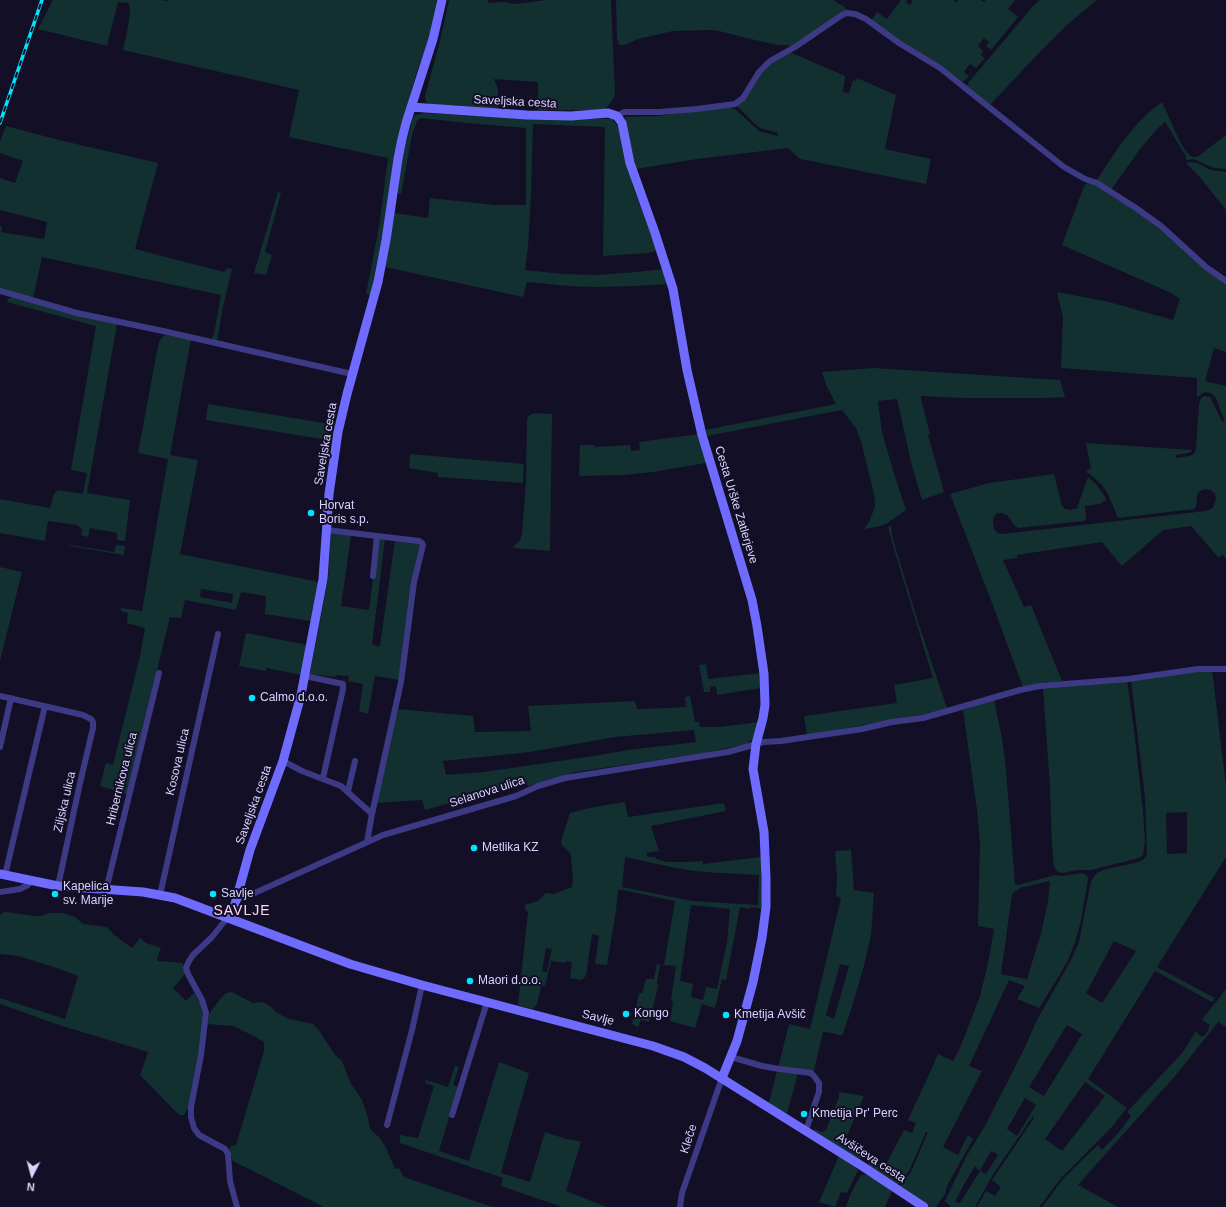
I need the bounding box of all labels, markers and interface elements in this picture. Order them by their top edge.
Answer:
street label: Saveljska cesta [473,93,557,111]
street label: Saveljska cesta [312,402,340,486]
street label: Cesta Urške Zatlerjeve [711,445,761,565]
place label: Horvat Boris s.p. [319,499,369,527]
marker: Horvat Boris s.p. [306,508,316,518]
place label: Calmo d.o.o. [260,691,328,705]
marker: Calmo d.o.o. [247,693,257,703]
street label: Kosova ulica [163,727,193,797]
street label: Hribernikova ulica [103,731,141,827]
street label: Saveljska cesta [233,763,275,847]
street label: Ziljska ulica [51,770,79,834]
street label: Selanova ulica [448,773,526,811]
place label: Metlika KZ [482,841,539,855]
marker: Metlika KZ [469,843,479,853]
place label: Kapelica sv. Marije [63,880,113,908]
place label: Savlje [221,887,254,901]
marker: Kapelica sv. Marije [50,889,60,899]
marker: Savlje [208,889,218,899]
district label: SAVLJE [213,903,271,919]
place label: Maori d.o.o. [478,974,541,988]
marker: Maori d.o.o. [465,976,475,986]
street label: Savlje [580,1007,616,1029]
place label: Kongo [634,1007,669,1021]
place label: Kmetija Avšič [734,1008,806,1022]
marker: Kongo [621,1009,631,1019]
marker: Kmetija Avšič [721,1010,731,1020]
place label: Kmetija Pr' Perc [812,1107,898,1121]
marker: Kmetija Pr' Perc [799,1109,809,1119]
street label: Kleče [678,1123,700,1155]
street label: Avšičeva cesta [834,1130,908,1186]
north arrow [12,1155,52,1195]
text: N [26,1181,35,1193]

